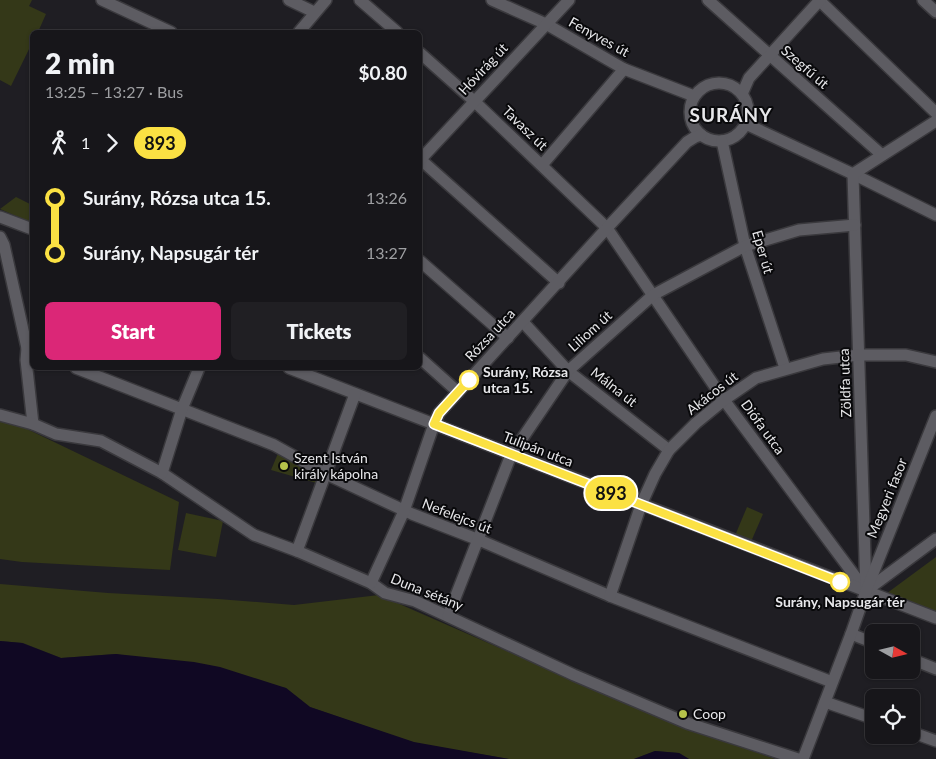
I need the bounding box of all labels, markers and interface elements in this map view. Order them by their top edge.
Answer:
street label: Fenyves út [566,13,632,60]
street label: Hóvirág út [454,39,511,98]
street label: Szegfű út [778,41,833,92]
text: 2 min [45,46,115,80]
text: $0.80 [358,61,407,84]
text: 13:25 – 13:27 · Bus [45,82,183,101]
street label: Tavasz út [499,102,552,153]
district label: SURÁNY [690,103,772,126]
icon: walk [45,129,73,157]
icon: forward [98,129,126,157]
text: 893 [144,132,176,154]
text: 1 [81,133,90,152]
text: Surány, Rózsa utca 15. [83,186,271,209]
text: 13:26 [366,188,407,207]
street label: Eper út [749,228,778,276]
text: Surány, Napsugár tér [83,241,259,264]
text: 13:27 [366,243,407,262]
button: Start [45,302,221,360]
button: Tickets [231,302,407,360]
street label: Rózsa utca [461,305,518,364]
street label: Liliom út [564,307,615,355]
street label: Zöldfa utca [835,348,854,418]
place label: Surány, Rózsa utca 15. [483,363,568,396]
street label: Málna út [588,363,641,410]
street label: Akácos út [683,367,741,418]
marker: Surány, Rózsa utca 15. [459,370,479,390]
street label: Diófa utca [738,396,789,457]
street label: Tulipán utca [501,427,576,470]
place label: Szent István király kápolna [294,449,378,482]
street label: Megyeri fasor [863,455,910,540]
marker: Szent István király kápolna [278,460,290,472]
line badge: 893 [582,477,640,509]
text: 893 [595,482,627,504]
street label: Nefelejcs út [420,495,494,537]
street label: Duna sétány [388,569,467,614]
marker: Surány, Napsugár tér [830,572,850,592]
place label: Surány, Napsugár tér [775,593,905,610]
north arrow [865,624,920,679]
map controls [865,624,920,744]
button: locate [865,689,920,744]
place label: Coop [693,705,726,722]
marker: Coop [677,708,689,720]

